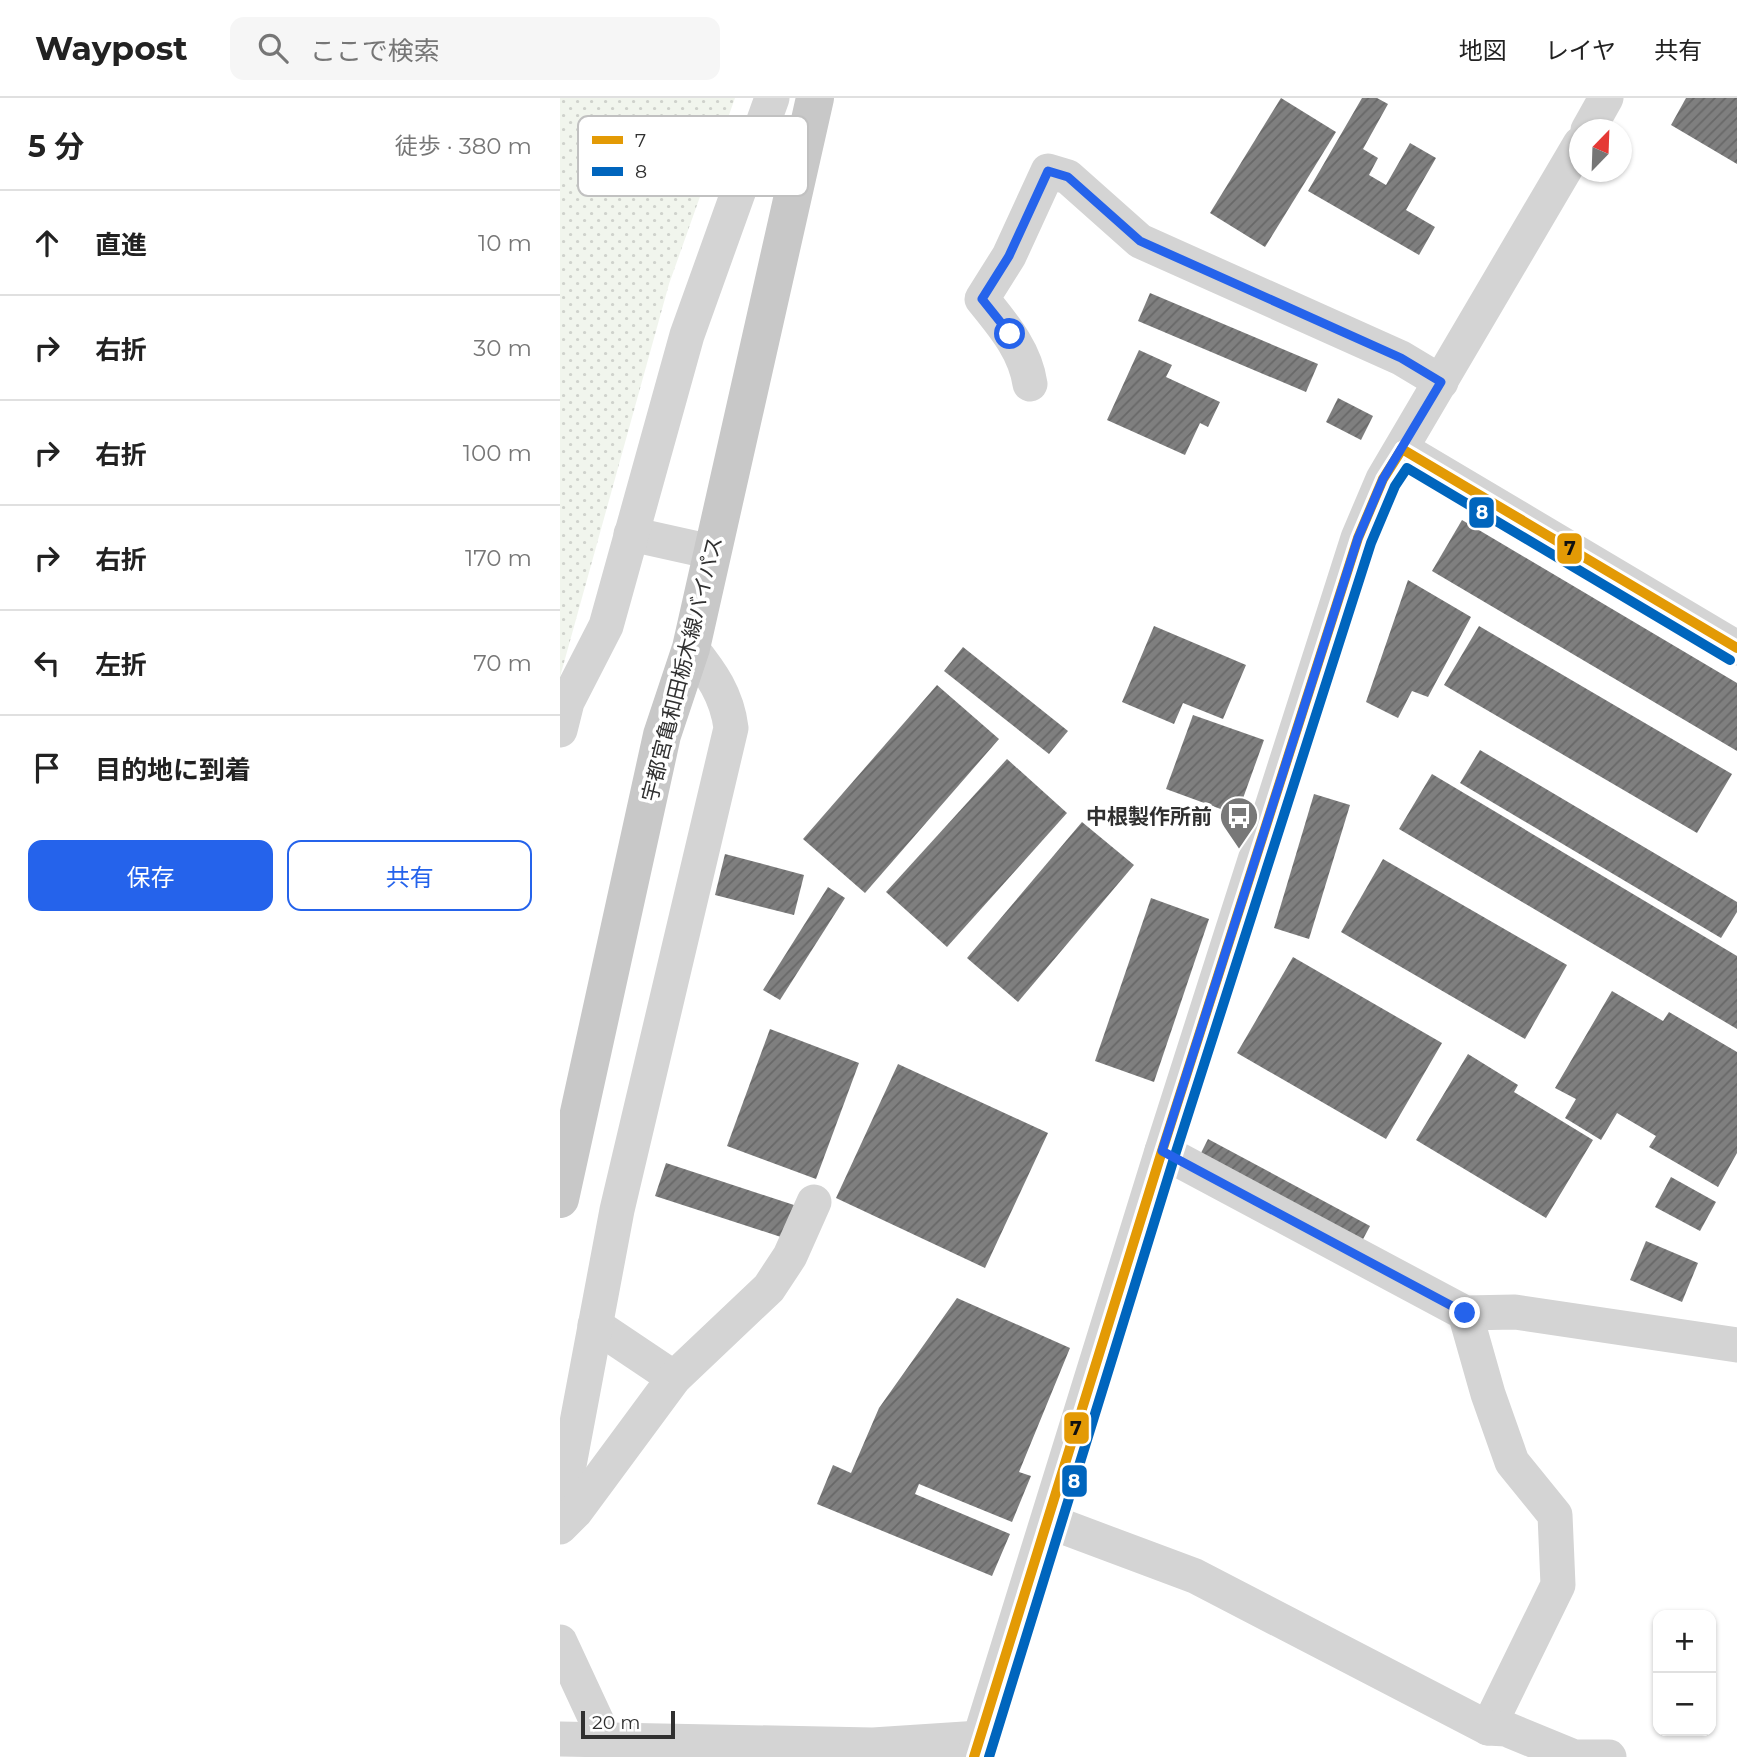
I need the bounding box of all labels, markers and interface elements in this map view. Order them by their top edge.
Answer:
search box [230,17,720,80]
text: Waypost [35,28,188,68]
icon: search [254,29,292,67]
text: ここで検索 [310,35,440,67]
text: 地図 [1459,36,1507,65]
text: レイヤ [1545,36,1616,65]
text: 共有 [1654,36,1702,65]
legend [578,116,808,196]
north arrow [1569,119,1632,182]
text: 5 分 [28,128,84,165]
text: 7 [635,129,646,152]
text: 徒歩 · 380 m [395,132,532,160]
text: 8 [635,160,647,183]
icon: ahead [28,224,66,262]
text: 直進 [95,229,147,261]
text: 10 m [478,229,532,257]
route start [994,318,1025,349]
icon: right [28,329,66,367]
text: 右折 [95,334,147,366]
text: 30 m [473,334,532,362]
icon: right [28,434,66,472]
text: 右折 [95,439,147,471]
text: 100 m [463,439,532,467]
line badge: 8 [1468,496,1495,529]
text: 8 [1476,501,1488,524]
line badge: 7 [1556,532,1583,565]
street label: 宇都宮亀和田栃木線バイパス [637,534,727,804]
text: 7 [1564,537,1576,560]
icon: right [28,539,66,577]
text: 右折 [95,544,147,576]
text: 170 m [465,544,532,572]
icon: left [28,644,66,682]
text: 左折 [95,649,147,681]
text: 70 m [473,649,532,677]
icon: arrive [28,749,66,787]
text: 目的地に到着 [95,754,251,786]
bus stop icon: 中根製作所前 [1218,795,1260,850]
place label: 中根製作所前 [1086,804,1212,829]
button: 保存 [28,840,273,911]
button: 共有 [287,840,532,911]
route end [1449,1297,1480,1328]
line badge: 7 [1063,1411,1090,1445]
text: 7 [1070,1417,1082,1440]
line badge: 8 [1061,1464,1088,1498]
text: 8 [1068,1470,1080,1493]
map controls [1653,1610,1716,1736]
button: + [1653,1610,1716,1673]
button: − [1653,1673,1716,1736]
scale bar [581,1708,676,1740]
text: 20 m [592,1711,640,1734]

